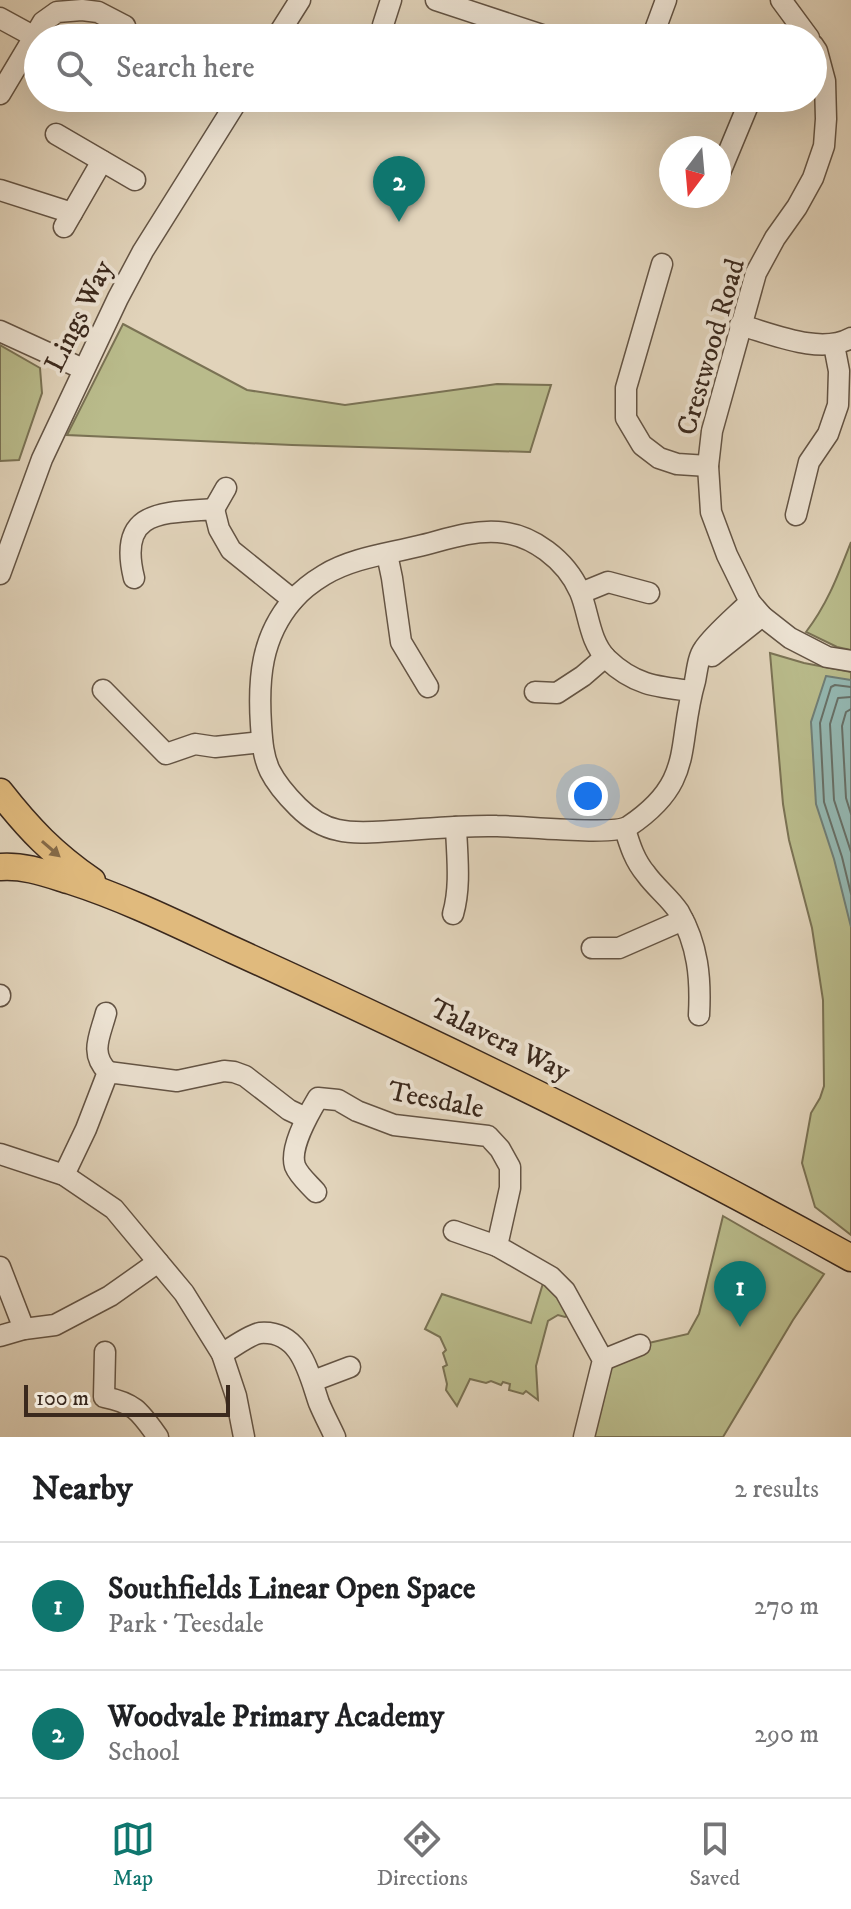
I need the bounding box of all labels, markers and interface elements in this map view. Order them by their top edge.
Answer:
search box [24,24,827,112]
icon: search [52,46,96,90]
text: Search here [116,50,255,87]
north arrow [659,136,731,208]
pin: 2 [373,156,425,222]
street label: Lings Way [37,254,121,378]
street label: Crestwood Road [669,255,753,439]
your location [568,776,608,816]
one-way arrow [40,840,60,857]
street label: Talavera Way [424,991,577,1089]
street label: Teesdale [385,1074,487,1126]
pin: 1 [714,1261,766,1327]
scale bar [24,1381,230,1417]
text: 100 m [36,1385,89,1412]
text: Nearby [32,1468,133,1510]
text: 2 results [734,1473,819,1506]
text: Southfields Linear Open Space [108,1571,475,1608]
text: 1 [53,1590,63,1623]
text: 270 m [754,1590,819,1623]
text: Park · Teesdale [108,1608,264,1641]
text: Woodvale Primary Academy [108,1699,444,1736]
text: 2 [52,1718,64,1751]
text: 290 m [754,1718,819,1751]
text: School [108,1736,179,1769]
tab: Map [111,1817,155,1892]
tab: Directions [377,1817,468,1892]
tab: Saved [690,1817,740,1892]

